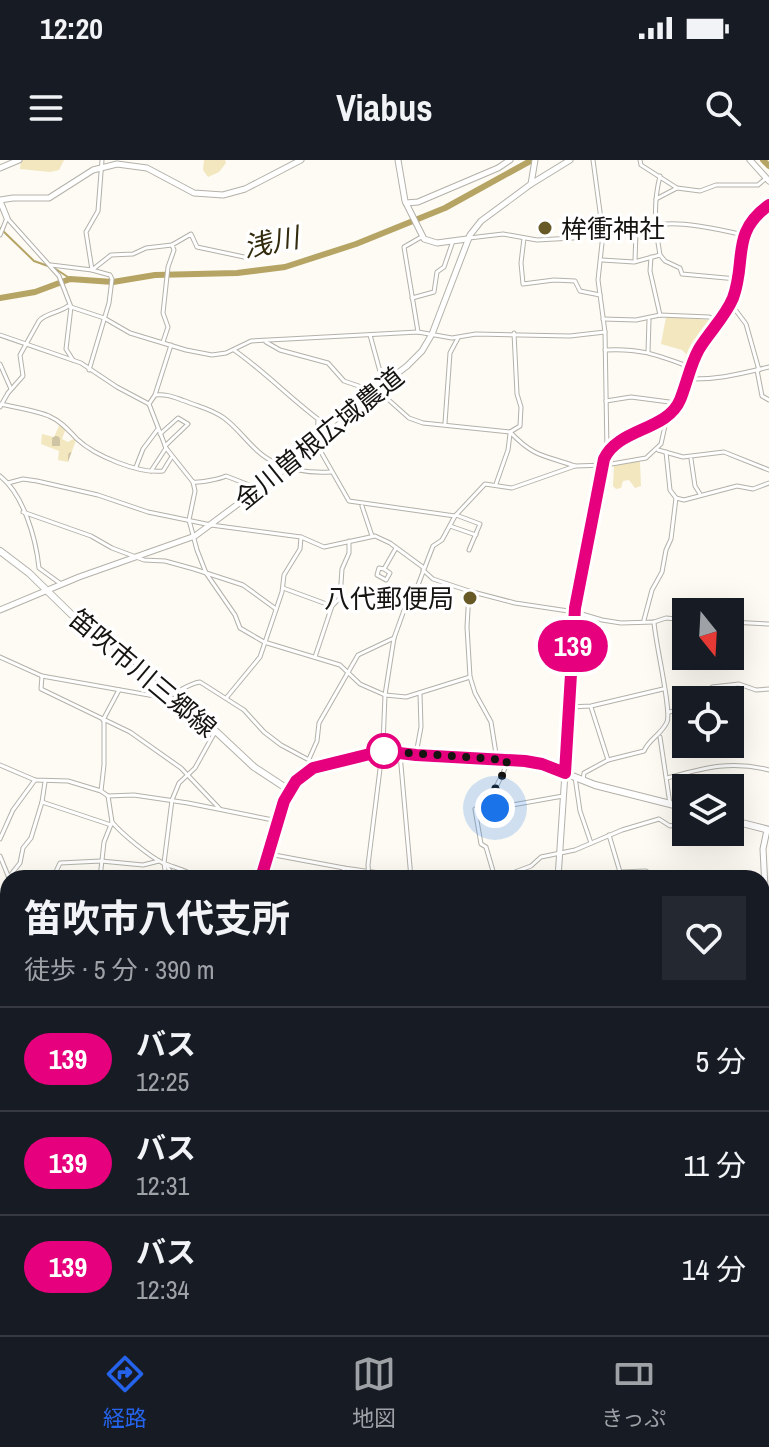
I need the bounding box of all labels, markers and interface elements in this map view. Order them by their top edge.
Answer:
text: 12:20 [40,8,103,48]
text: Viabus [336,84,433,132]
icon: menu [24,86,68,130]
icon: search [701,86,745,130]
place label: 桙衝神社 [561,211,665,246]
water label: 浅川 [240,217,305,266]
marker: 桙衝神社 [536,219,554,237]
street label: 金川曽根広域農道 [227,359,411,517]
place label: 八代郵便局 [324,581,454,616]
marker: 八代郵便局 [461,589,479,607]
north arrow [672,598,744,670]
map controls [672,598,744,846]
street label: 笛吹市川三郷線 [62,601,224,745]
line badge: 139 [527,620,619,672]
text: 139 [554,627,592,665]
button: locate [672,686,744,758]
unlabelled marker [367,734,401,768]
button: layers [672,774,744,846]
your location [475,788,515,828]
text: 笛吹市八代支所 [24,893,290,944]
button: heart [662,896,746,980]
text: 徒歩 · 5 分 · 390 m [24,952,215,987]
text: バス [136,1024,196,1064]
text: 139 [49,1040,87,1078]
text: 5 分 [695,1041,746,1081]
text: 12:25 [136,1064,189,1099]
text: バス [136,1128,196,1168]
text: 139 [49,1144,87,1182]
text: 11 分 [684,1145,746,1185]
text: 12:31 [136,1168,189,1203]
text: バス [136,1232,196,1272]
text: 139 [49,1248,87,1286]
text: 14 分 [682,1249,746,1289]
text: 12:34 [136,1272,189,1307]
tab: 経路 [103,1352,147,1433]
tab: 地図 [352,1352,396,1433]
tab: きっぷ [601,1352,666,1433]

